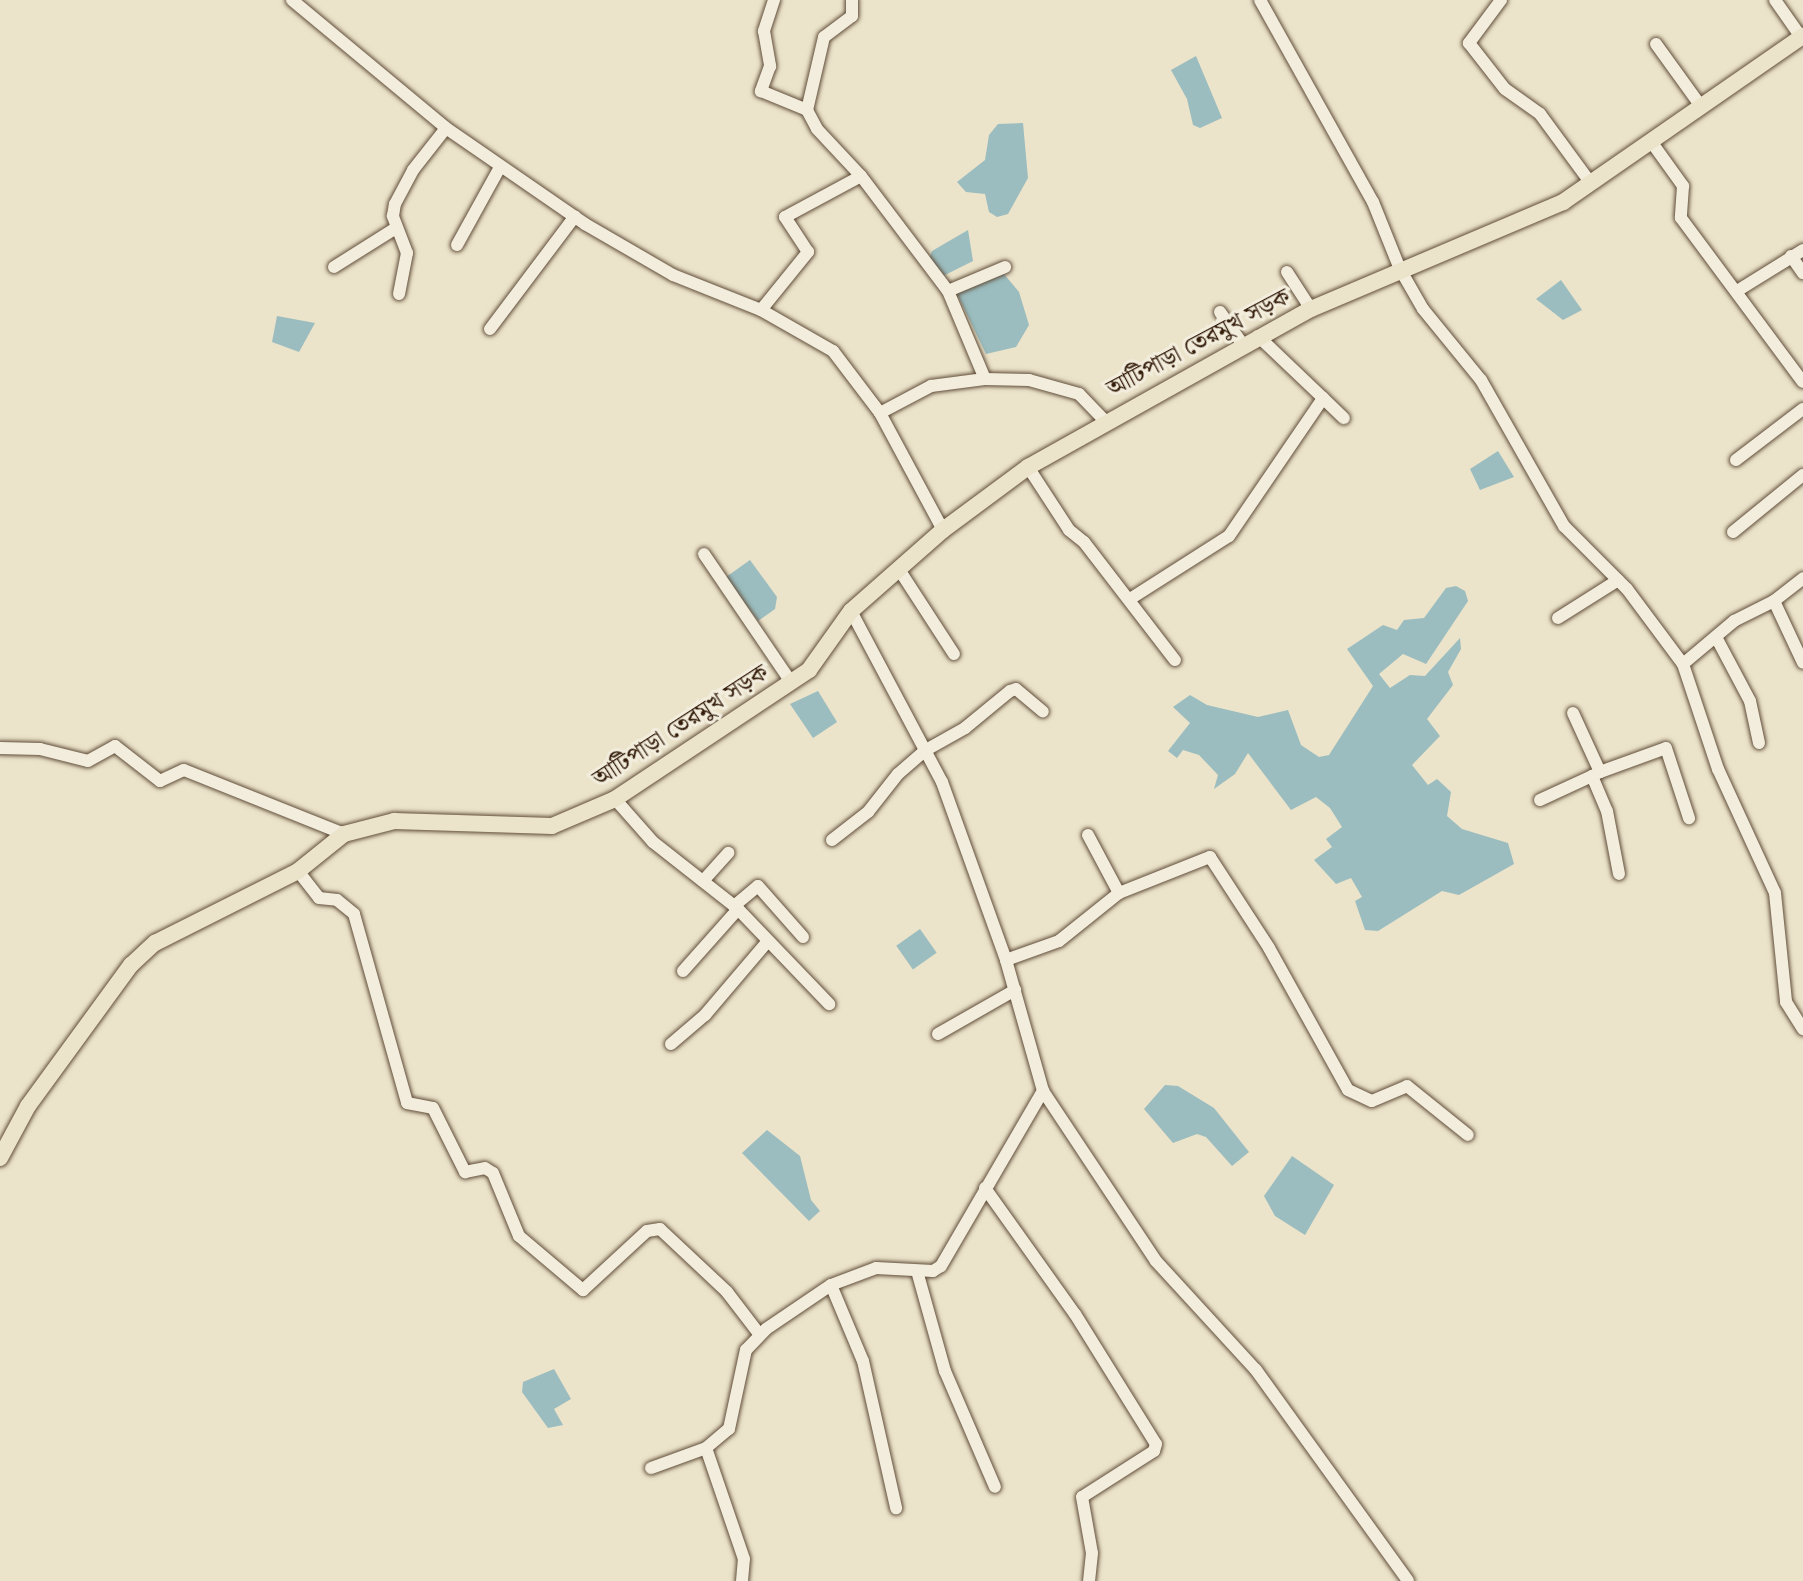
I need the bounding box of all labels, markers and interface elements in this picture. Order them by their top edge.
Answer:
street label: আটিপাড়া তেরমুখ সড়ক [1101,282,1295,402]
street label: আটিপাড়া তেরমুখ সড়ক [587,658,773,792]

